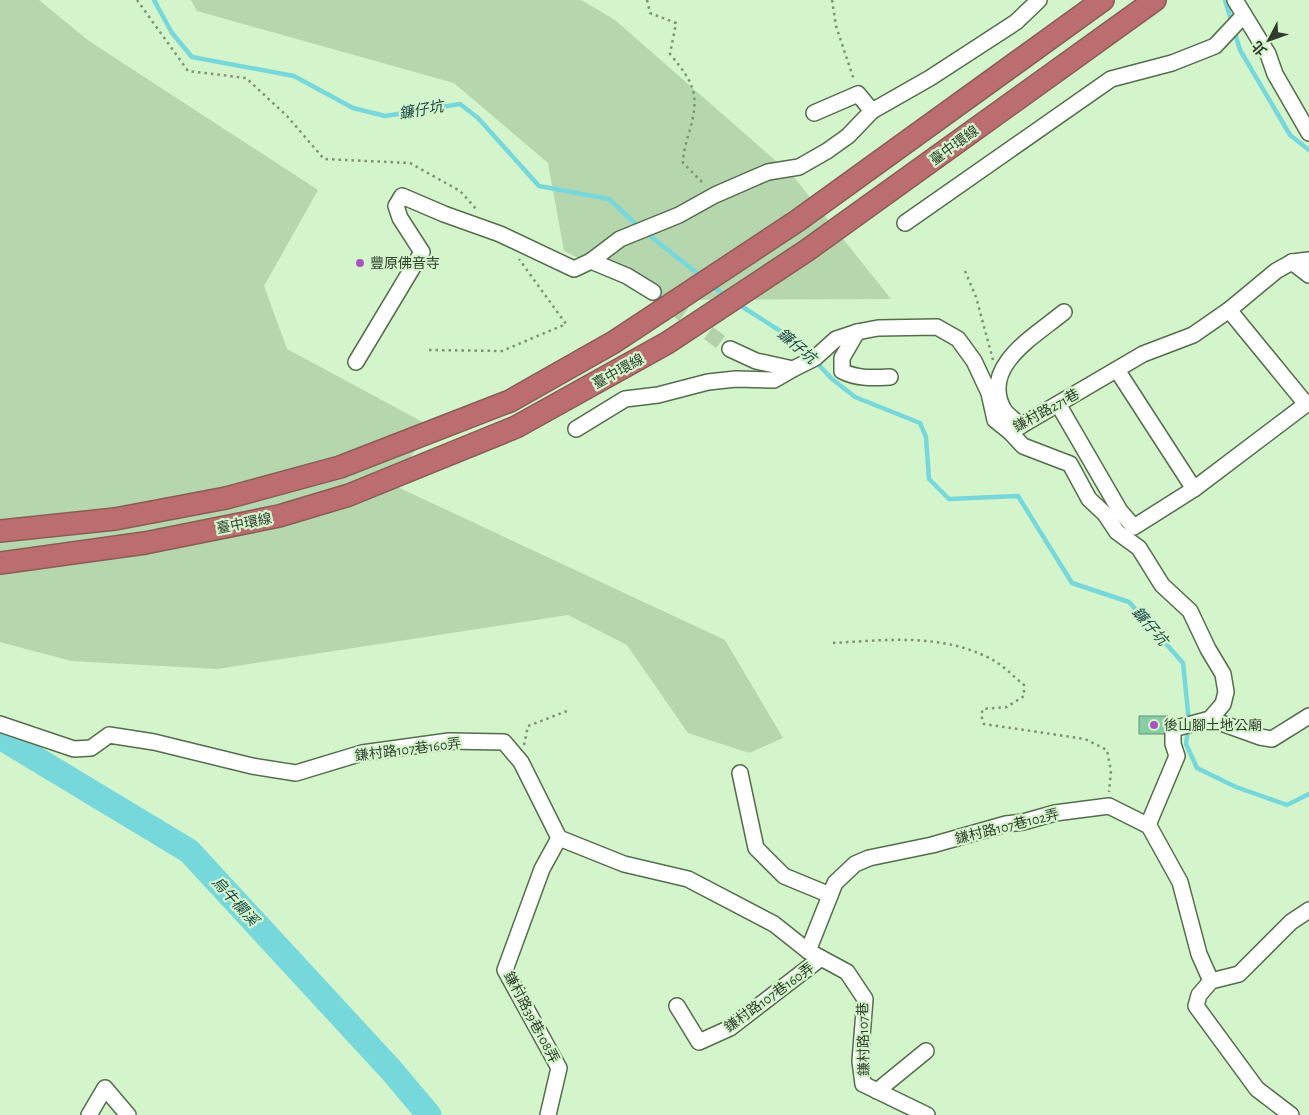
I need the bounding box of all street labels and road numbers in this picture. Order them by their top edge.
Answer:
street label: 臺中環線 [927,123,981,168]
street label: 臺中環線 [590,351,646,392]
street label: 鎌村路271巷 [1010,385,1082,435]
street label: 臺中環線 [215,511,273,536]
street label: 鎌村路107巷160弄 [354,735,462,763]
street label: 鎌村路107巷102弄 [953,805,1061,847]
street label: 鎌村路107巷160弄 [721,959,817,1035]
street label: 鎌村路39巷108弄 [501,969,563,1065]
street label: 鎌村路107巷 [854,1002,872,1076]

